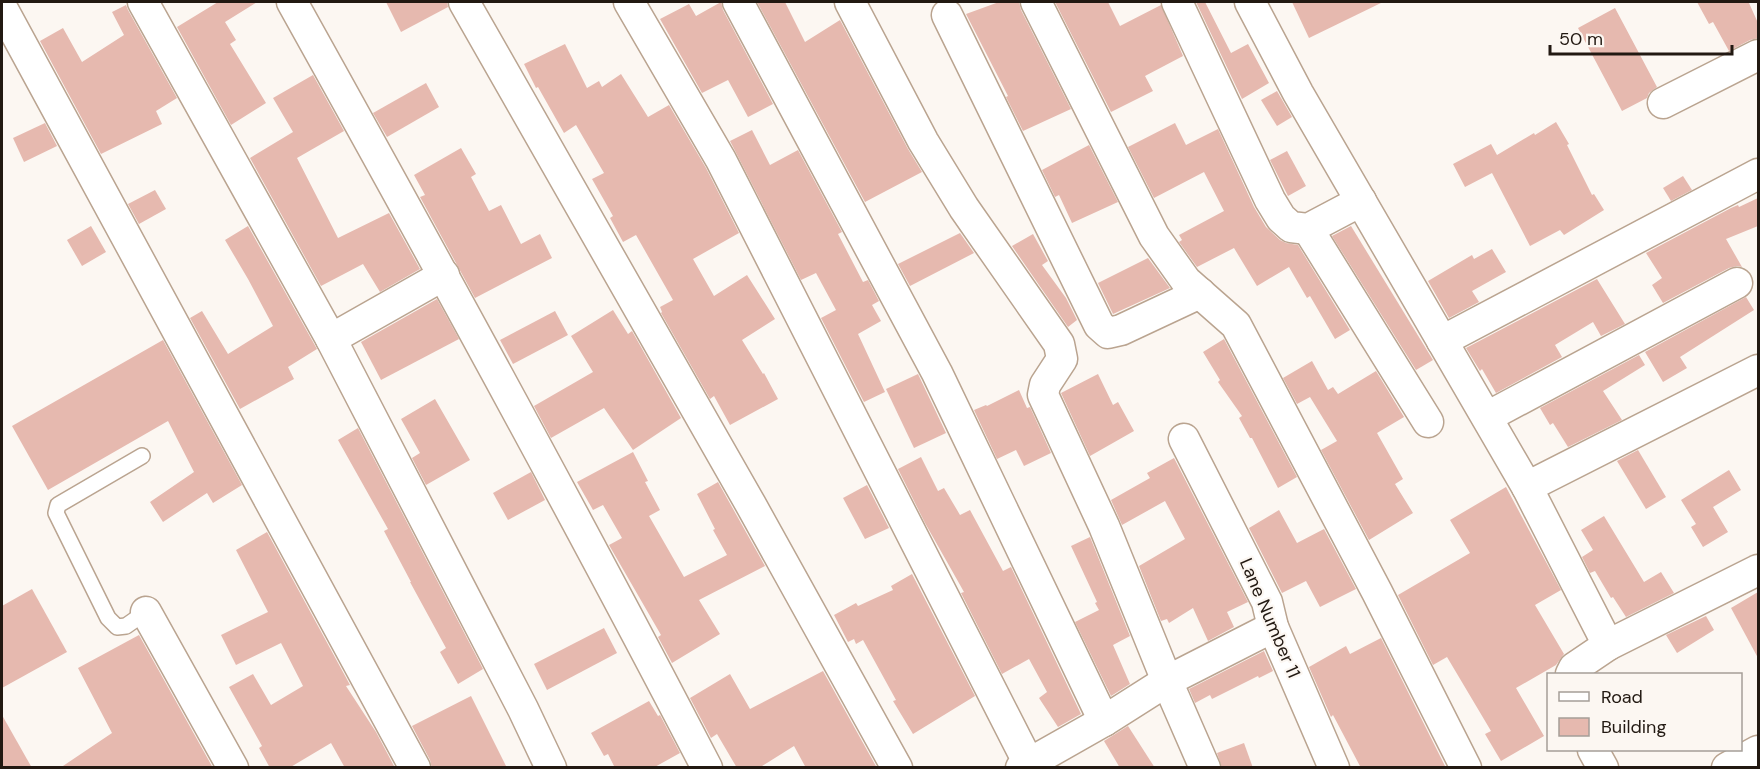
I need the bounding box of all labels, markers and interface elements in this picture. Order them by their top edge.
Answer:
scale bar [1550,18,1732,56]
text: 50 m [1559,27,1603,51]
street label: Lane Number 11 [1234,555,1306,681]
legend [1547,673,1742,751]
text: Road [1601,685,1643,709]
text: Building [1601,715,1666,739]

